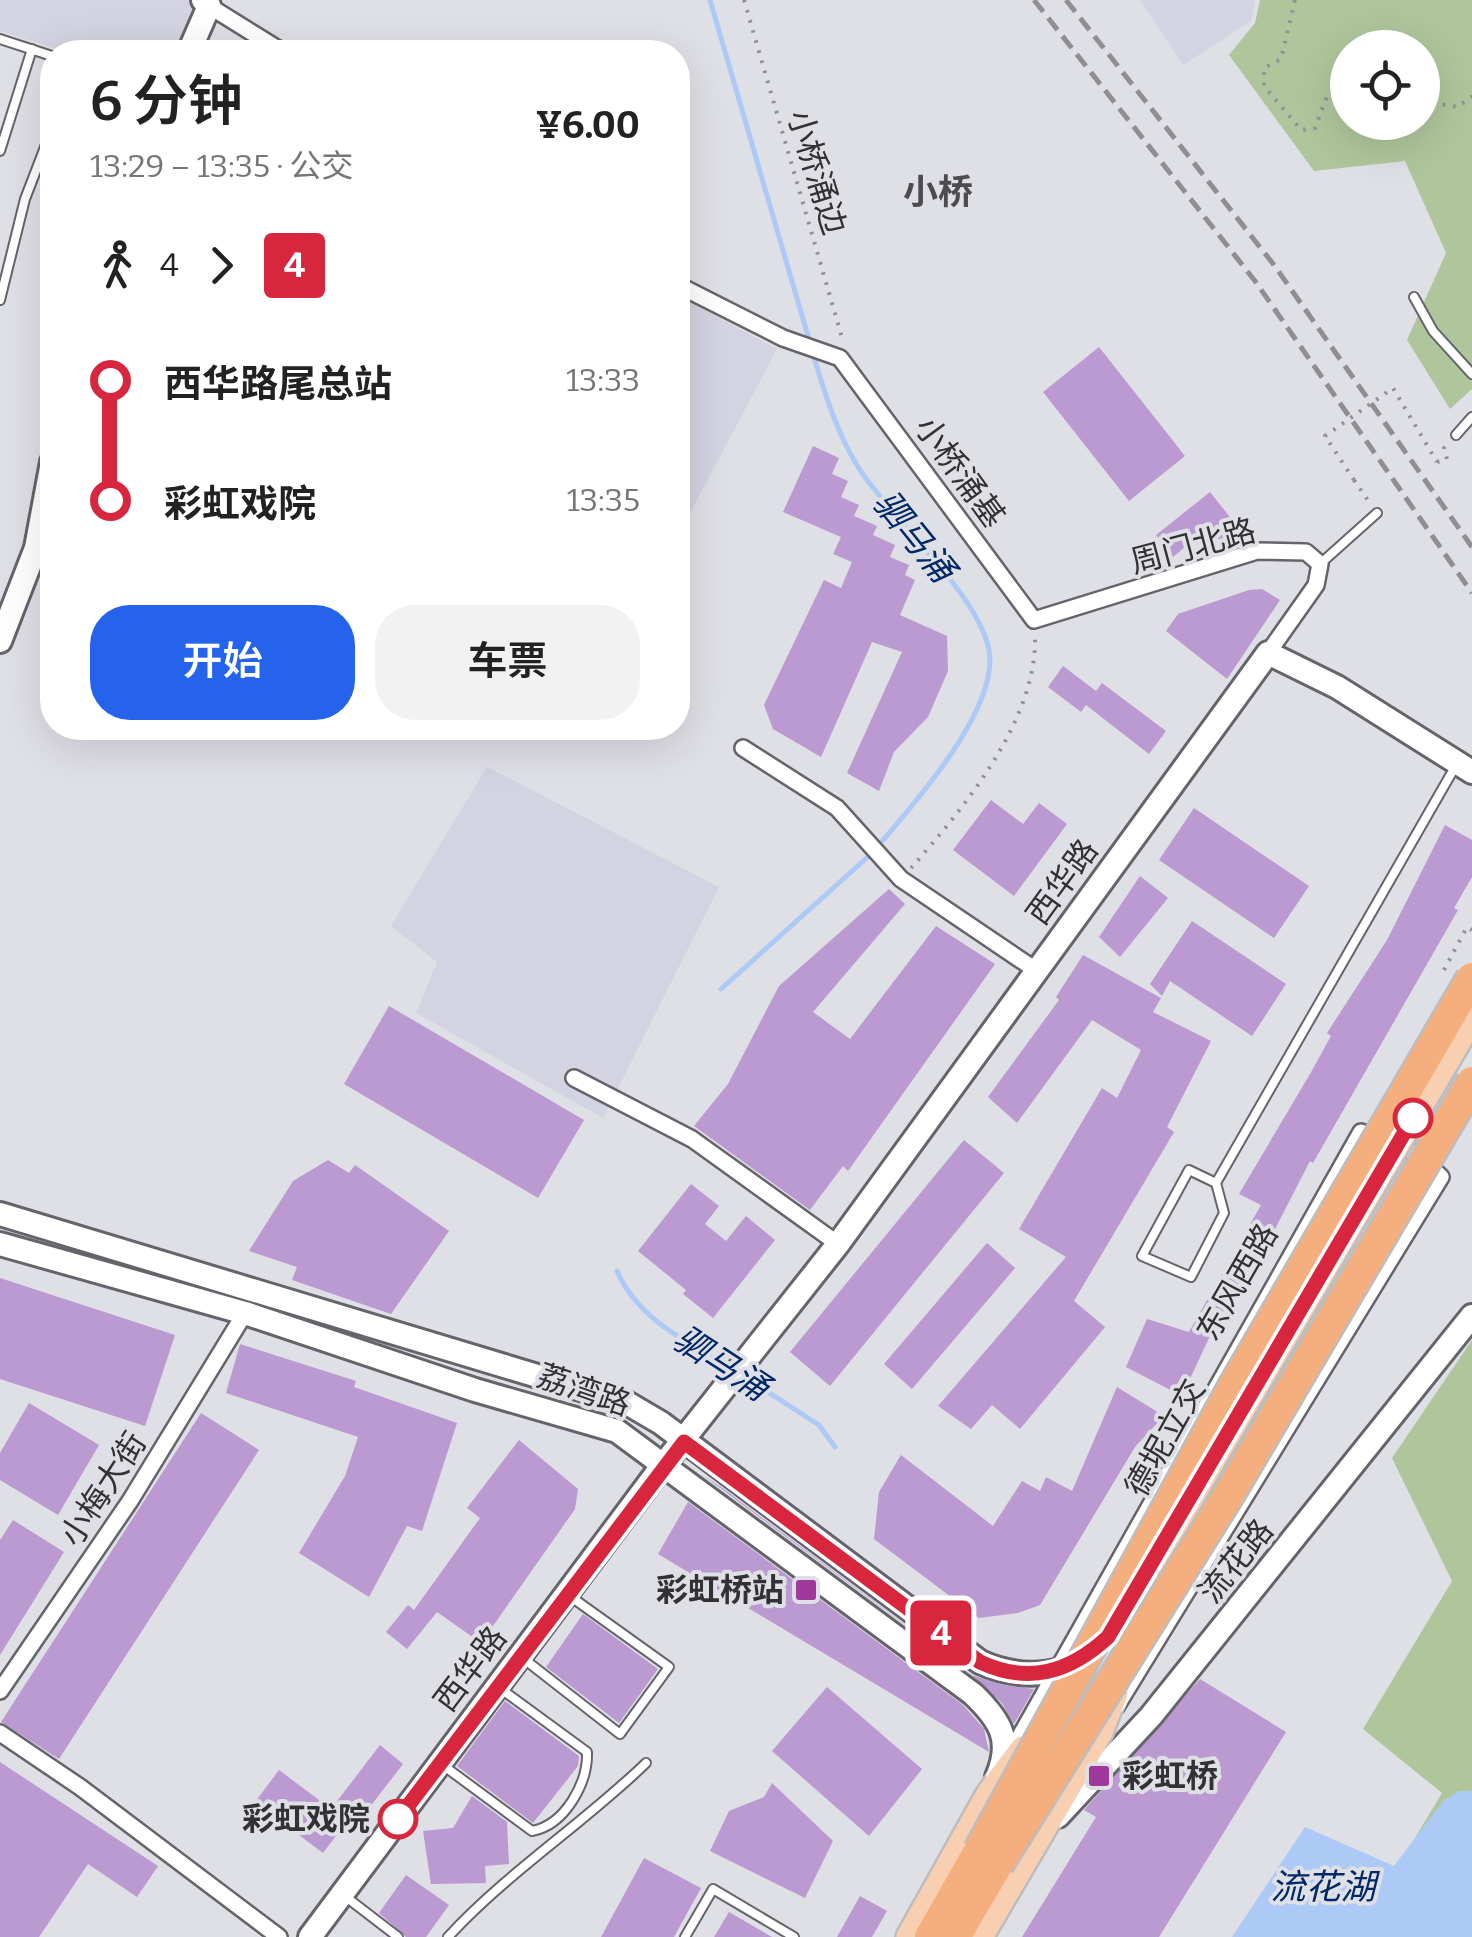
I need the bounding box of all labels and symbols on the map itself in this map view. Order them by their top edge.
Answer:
street label: 小桥涌边 [780,105,854,239]
district label: 小桥 [903,171,973,213]
street label: 小桥涌基 [907,409,1013,535]
water label: 驷马涌 [865,482,966,593]
street label: 周门北路 [1126,511,1260,581]
street label: 西华路 [1018,832,1106,932]
unlabelled marker [1394,1099,1432,1137]
street label: 东风西路 [1189,1217,1285,1347]
water label: 驷马涌 [666,1317,780,1411]
street label: 荔湾路 [532,1356,636,1424]
street label: 德坭立交 [1117,1373,1213,1503]
street label: 小梅大街 [52,1425,154,1553]
street label: 流花路 [1191,1512,1281,1610]
place label: 彩虹桥站 [656,1571,784,1609]
marker: 彩虹桥站 [793,1577,819,1603]
line badge: 4 [908,1600,974,1666]
street label: 西华路 [426,1619,514,1719]
place label: 彩虹桥 [1122,1757,1218,1795]
marker: 彩虹桥 [1086,1763,1112,1789]
place label: 彩虹戏院 [242,1800,370,1838]
marker: 彩虹戏院 [379,1800,417,1838]
water label: 流花湖 [1270,1866,1380,1908]

